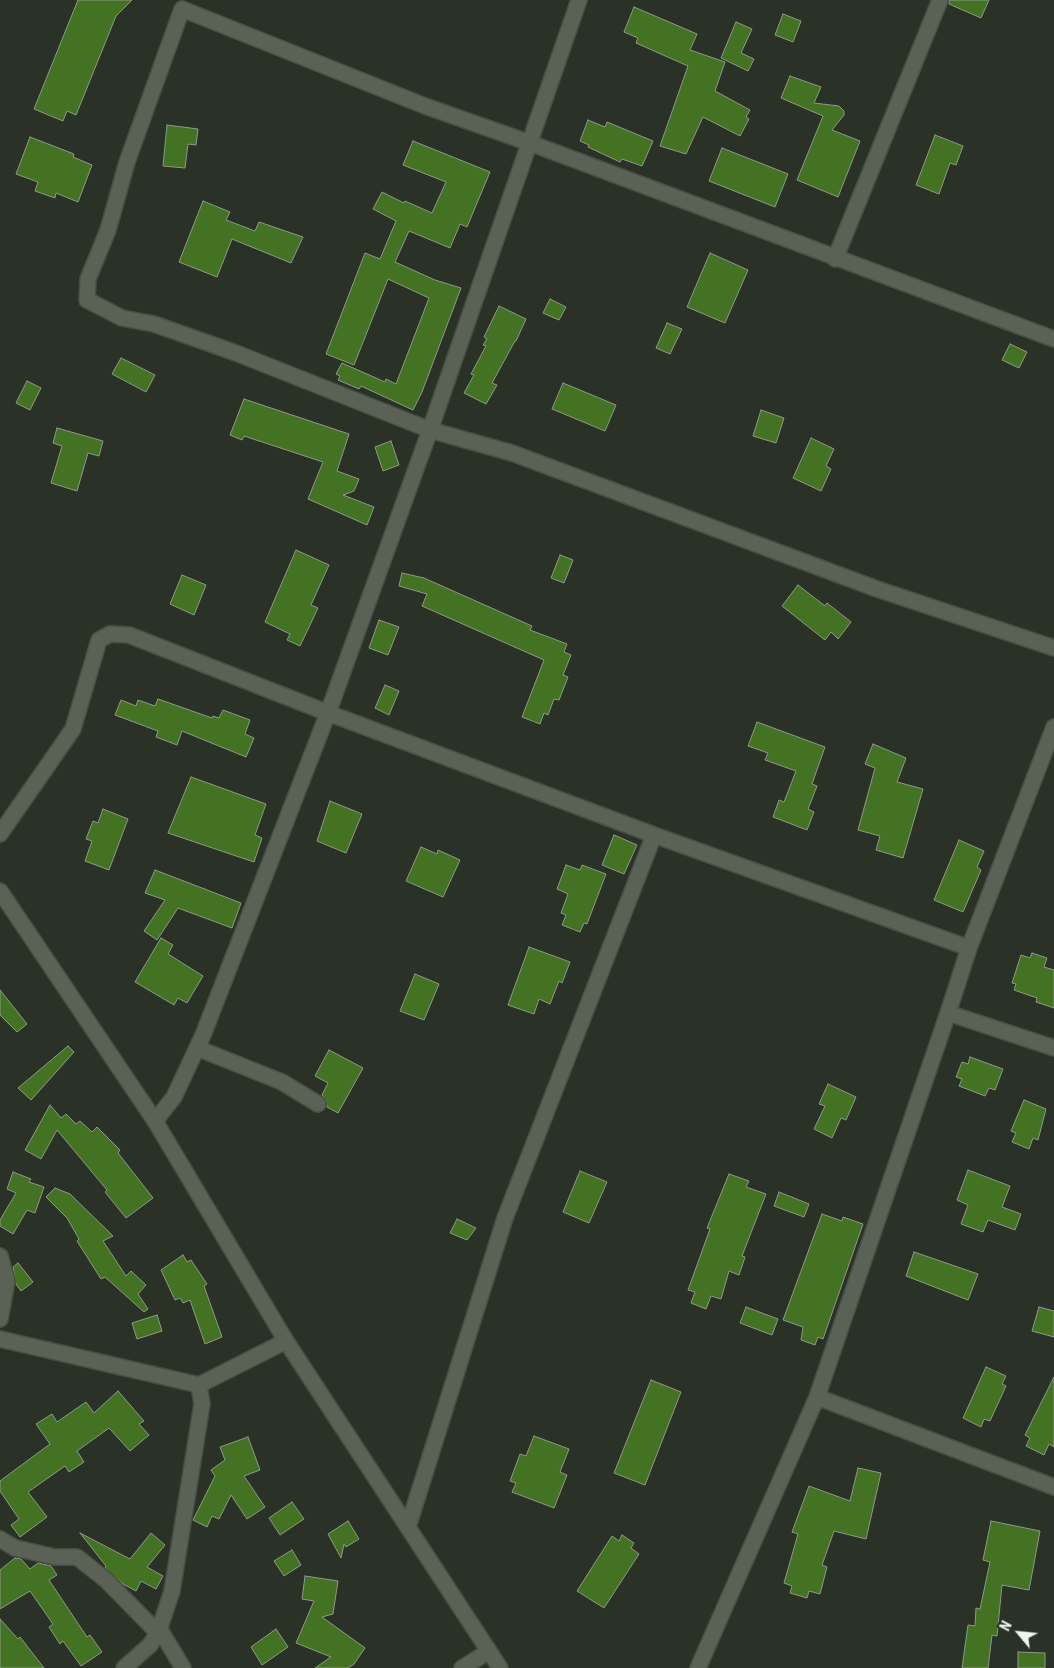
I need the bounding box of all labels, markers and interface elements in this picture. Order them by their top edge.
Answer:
north arrow [994,1608,1044,1658]
text: N [997,1618,1015,1634]

